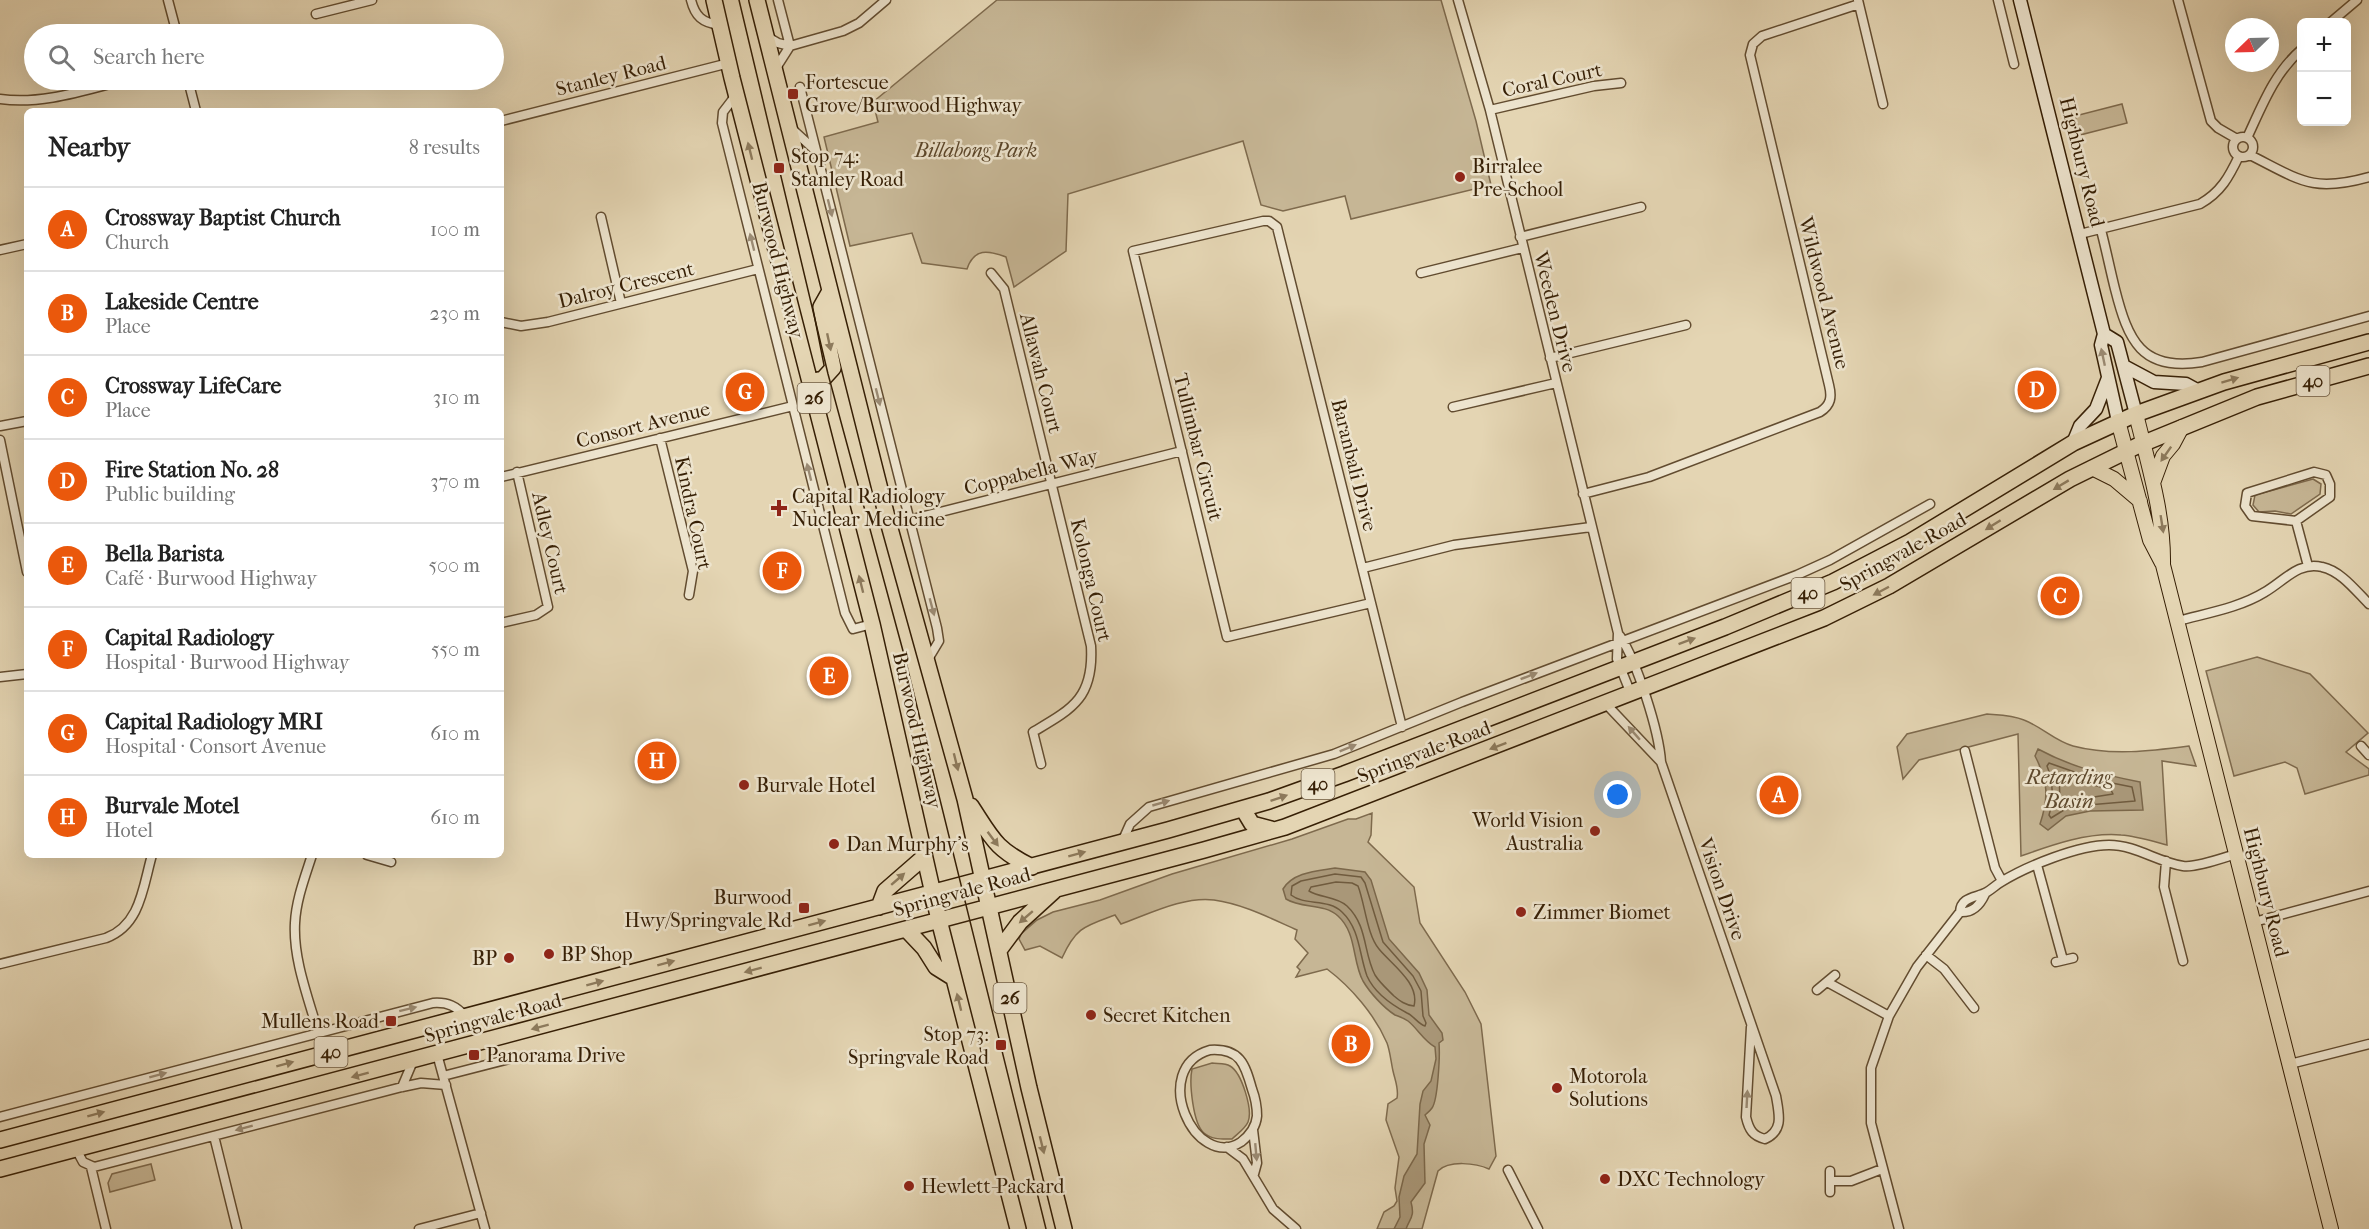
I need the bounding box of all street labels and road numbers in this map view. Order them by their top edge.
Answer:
street label: Stanley Road [554,51,670,101]
street label: Coral Court [1500,58,1604,102]
street label: Highbury Road [2055,95,2110,230]
street label: Burwood Highway [747,179,809,342]
street label: Wildwood Avenue [1794,214,1854,372]
street label: Weeden Drive [1529,248,1581,375]
street label: Dalroy Crescent [556,257,696,313]
street label: Allawah Court [1015,310,1067,435]
road number: 40 [2296,366,2330,396]
street label: Tullimbar Circuit [1169,371,1227,523]
road number: 26 [798,383,830,413]
street label: Baranbali Drive [1326,396,1382,534]
street label: Consort Avenue [574,397,712,453]
street label: Coppabella Way [962,444,1102,500]
street label: Kindra Court [670,454,716,572]
street label: Adley Court [527,489,573,596]
street label: Springvale Road [1836,507,1971,596]
street label: Kolonga Court [1066,516,1116,644]
road number: 40 [1792,578,1824,608]
street label: Burwood Highway [888,649,947,812]
street label: Springvale Road [1354,716,1495,788]
road number: 40 [1302,769,1334,799]
street label: Highbury Road [2239,825,2294,960]
street label: Vision Drive [1693,834,1750,943]
street label: Springvale Road [891,862,1034,921]
road number: 26 [994,983,1026,1013]
street label: Springvale Road [422,988,565,1047]
road number: 40 [314,1037,348,1067]

